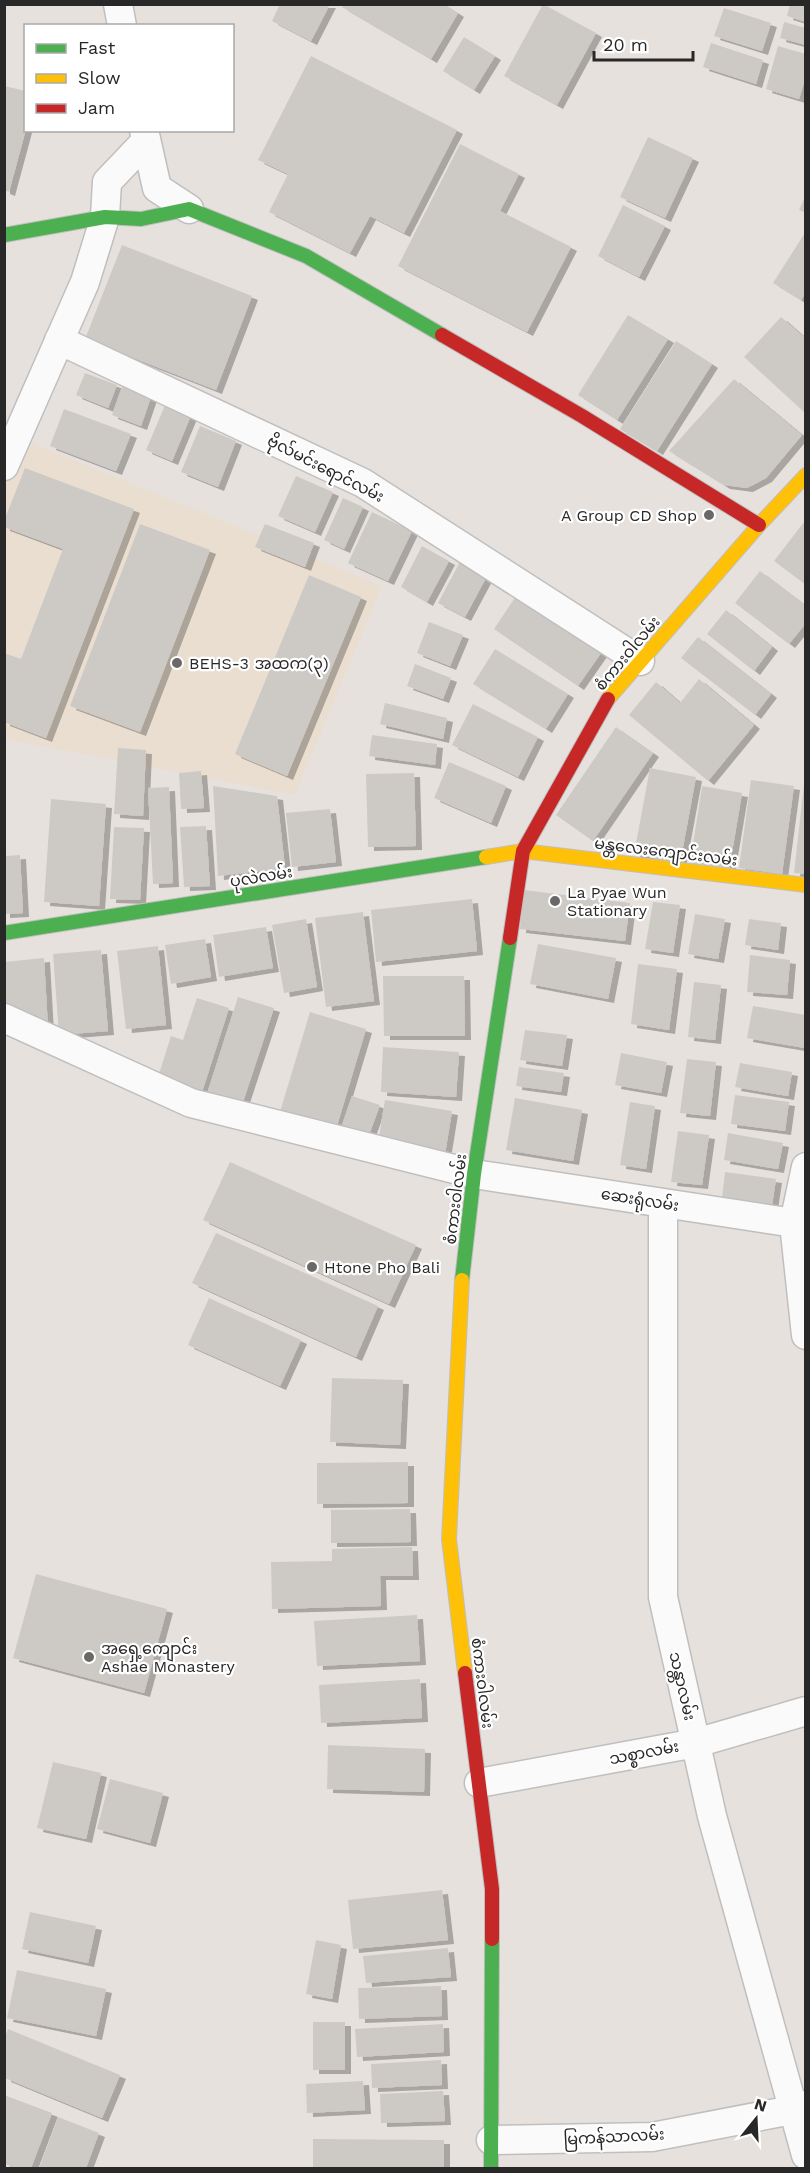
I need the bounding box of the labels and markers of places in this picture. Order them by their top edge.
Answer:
place label: A Group CD Shop [561,506,697,525]
marker: A Group CD Shop [702,508,716,522]
place label: BEHS-3 အထက(၃) [189,654,329,677]
marker: BEHS-3 အထက(၃) [170,656,184,670]
place label: La Pyae Wun Stationary [567,883,667,920]
marker: La Pyae Wun Stationary [548,894,562,908]
place label: Htone Pho Bali [324,1258,440,1277]
marker: Htone Pho Bali [305,1260,319,1274]
place label: အရှေ့ကျောင်း Ashae Monastery [101,1637,236,1676]
marker: အရှေ့ကျောင်း Ashae Monastery [82,1650,96,1664]

